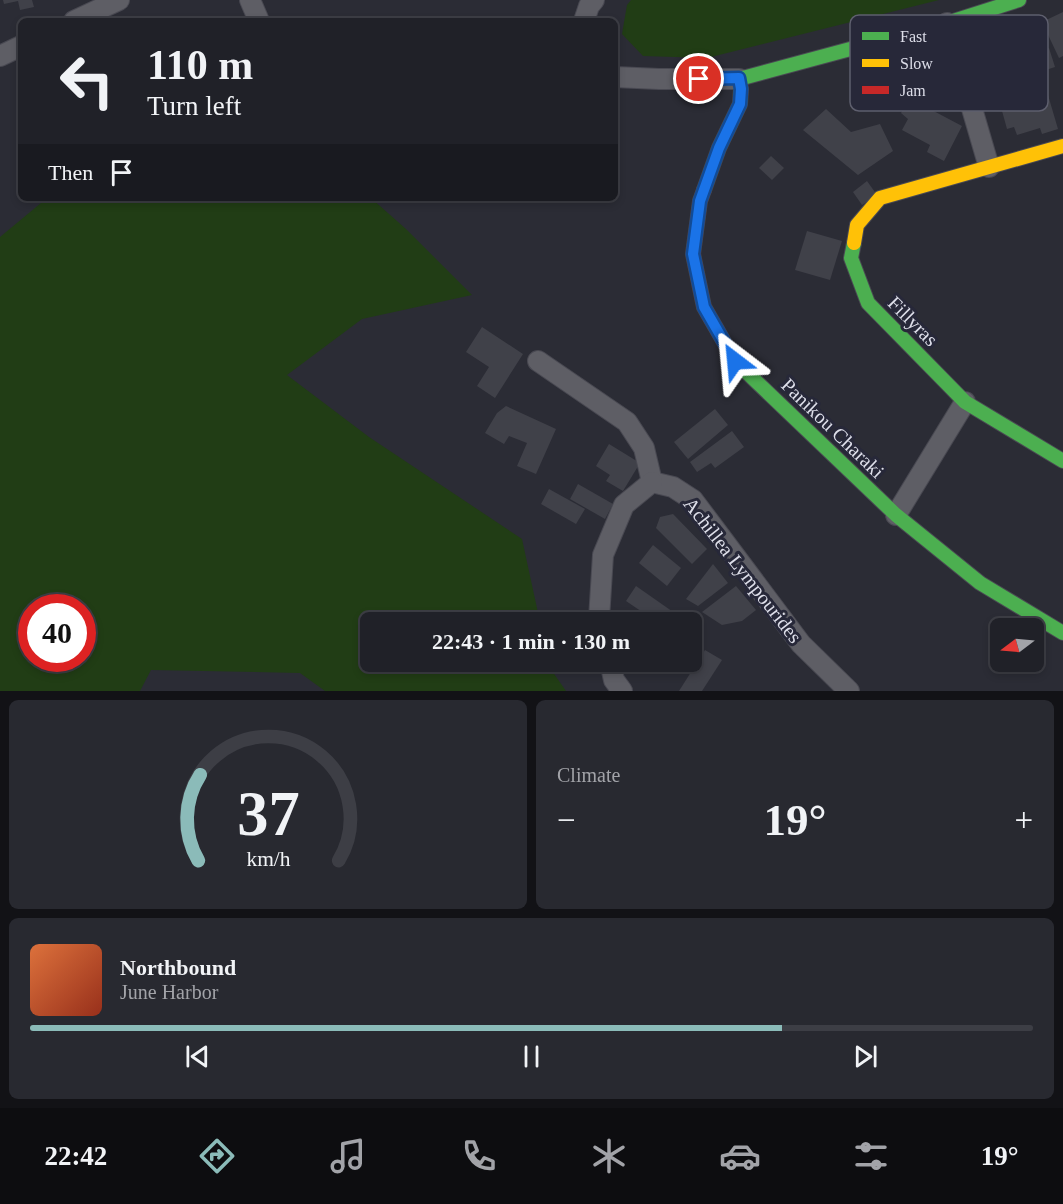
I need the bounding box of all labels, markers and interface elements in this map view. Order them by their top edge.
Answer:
legend [850,15,1048,111]
text: Fast [900,28,927,45]
icon: left [48,42,126,120]
text: 110 m [147,42,253,88]
pin [673,53,724,104]
text: Slow [900,55,933,72]
icon: arrive [682,62,715,95]
text: Jam [900,82,926,99]
text: Turn left [147,91,241,121]
icon: arrive [105,156,138,189]
text: Then [48,160,93,185]
street label: Fillyras [883,292,943,351]
position arrow [703,329,767,393]
street label: Panikou Charaki [777,374,889,483]
street label: Achillea Lympourides [679,493,807,648]
speed limit sign: 40 [18,594,96,672]
north arrow [990,618,1044,672]
map controls [990,618,1044,672]
text: 22:43 · 1 min · 130 m [432,629,630,654]
text: Climate [557,764,620,786]
text: 37 [237,779,299,848]
text: 19° [764,795,827,845]
text: − [557,802,576,838]
text: + [1014,802,1033,838]
text: km/h [246,848,290,872]
text: Northbound [120,955,236,980]
text: June Harbor [120,981,218,1003]
icon: previous [181,1040,214,1073]
icon: pause [515,1040,548,1073]
icon: next [849,1040,882,1073]
icon: directions [196,1135,238,1177]
icon: music [327,1135,369,1177]
icon: phone [458,1135,500,1177]
icon: climate [588,1135,630,1177]
icon: car [719,1135,761,1177]
icon: filters [850,1135,892,1177]
text: 22:42 [44,1141,107,1171]
text: 19° [981,1141,1019,1171]

